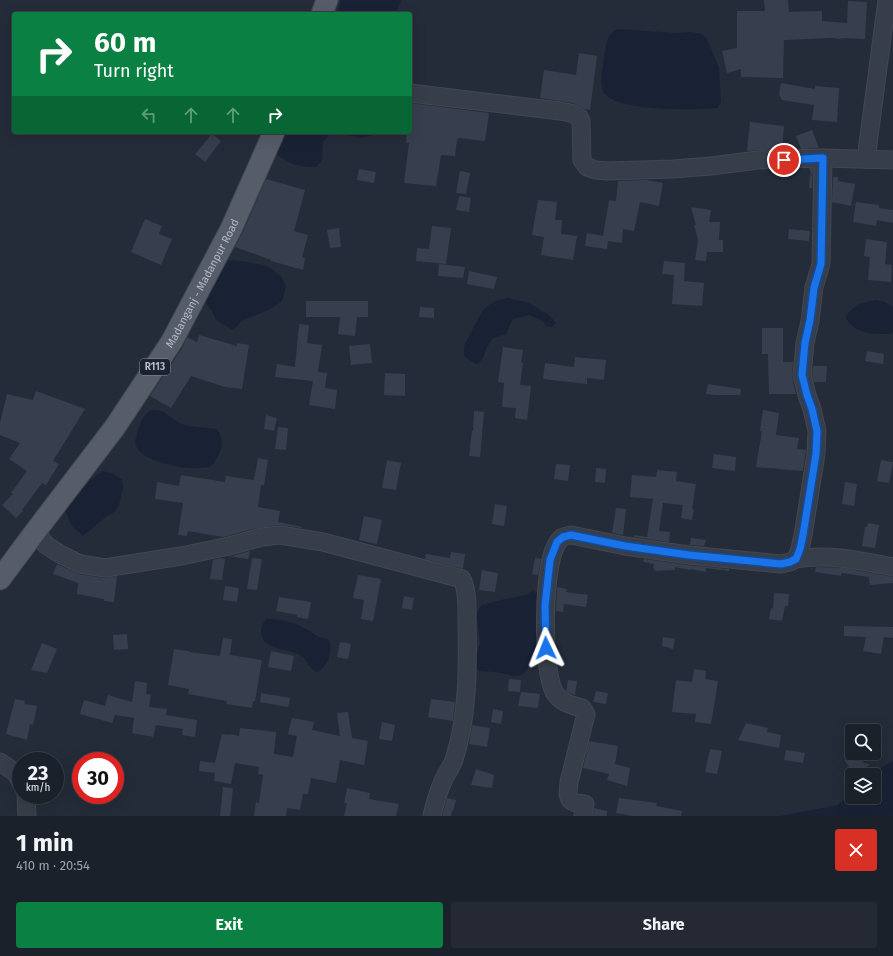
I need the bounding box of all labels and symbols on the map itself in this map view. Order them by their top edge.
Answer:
pin [767,143,801,177]
street label: Madanganj - Madanpur Road [163,217,241,350]
road number: R113 [140,359,170,375]
position arrow [525,627,567,669]
speed limit sign: 30 [72,752,124,804]

